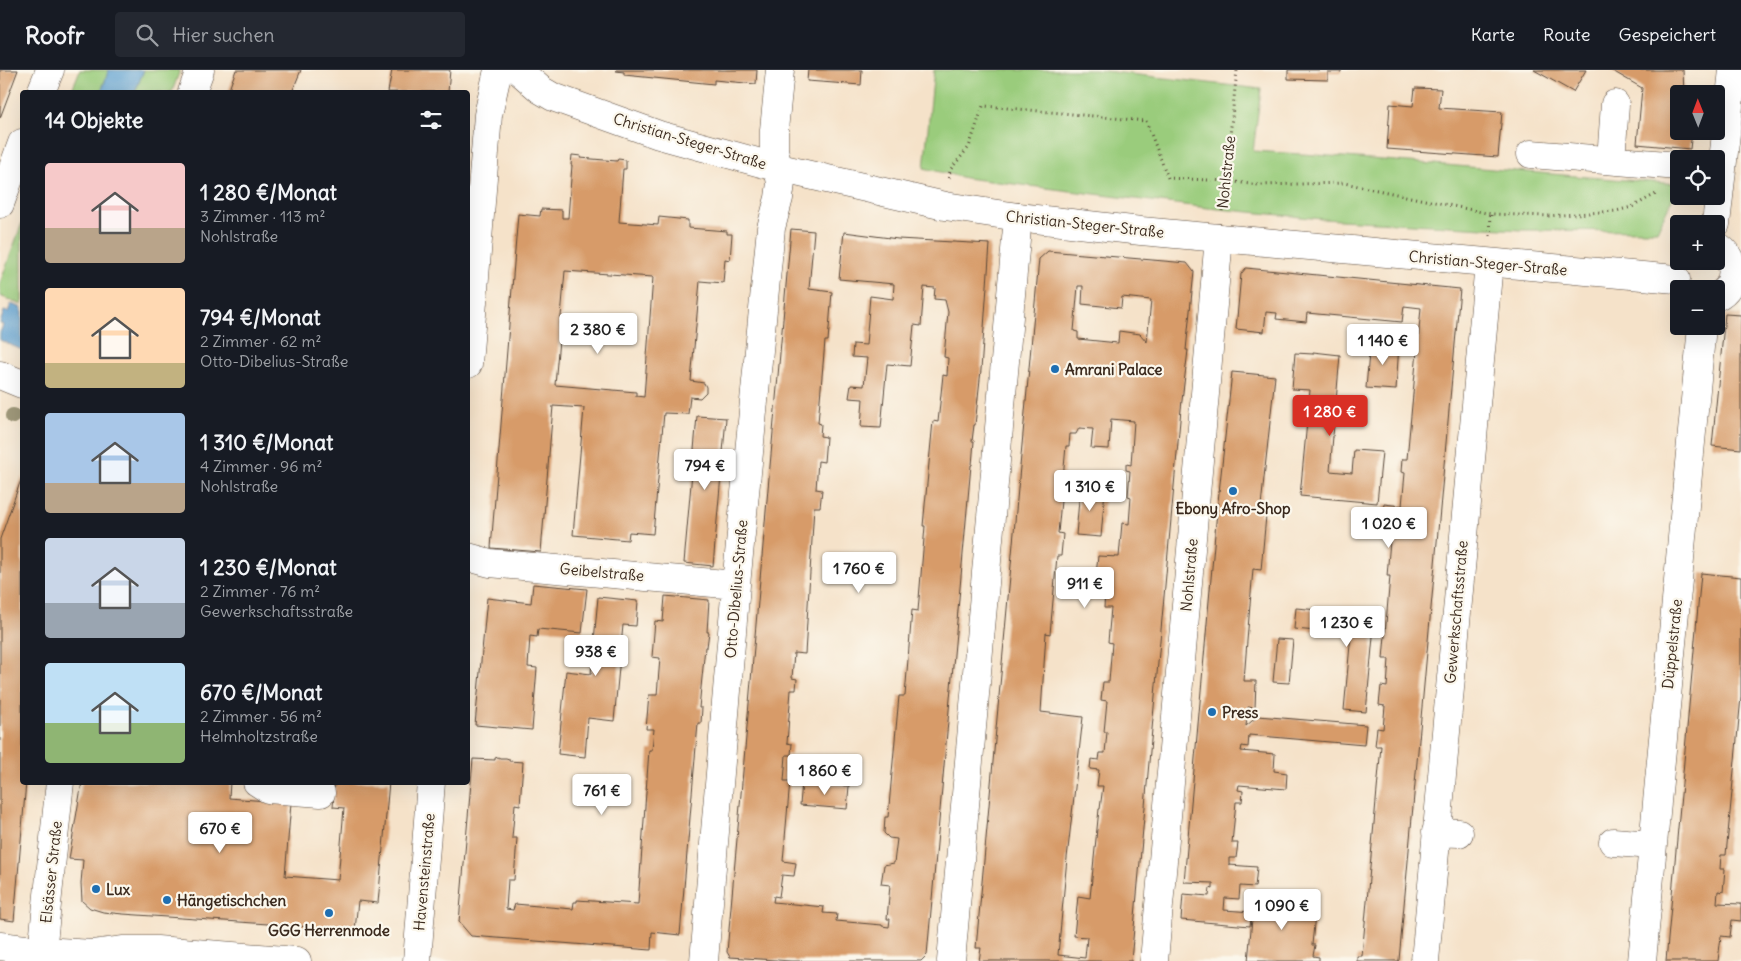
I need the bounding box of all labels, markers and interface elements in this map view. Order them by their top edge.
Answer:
search box [115,12,465,57]
text: Roofr [25,20,85,50]
icon: search [133,21,161,49]
text: Hier suchen [173,23,274,47]
text: Karte [1471,23,1515,46]
text: Route [1543,23,1590,46]
text: Gespeichert [1618,23,1716,46]
north arrow [1670,85,1725,140]
map controls [1670,85,1725,335]
icon: filters [417,106,445,134]
text: 14 Objekte [45,107,143,134]
street label: Christian-Steger-Straße [611,109,769,173]
street label: Nohlstraße [1213,135,1239,209]
button: locate [1670,150,1725,205]
text: 1 280 €/Monat [200,179,337,206]
icon: home [85,183,145,243]
text: 3 Zimmer · 113 m² [200,206,326,226]
street label: Christian-Steger-Straße [1005,206,1165,242]
button: + [1670,215,1725,270]
text: Nohlstraße [200,226,278,246]
street label: Christian-Steger-Straße [1408,247,1568,279]
button: − [1670,280,1725,335]
text: 794 €/Monat [200,304,321,331]
icon: home [85,308,145,368]
pin: 2 380 € [552,312,644,355]
text: 2 380 € [570,319,626,339]
pin: 1 140 € [1337,324,1429,366]
text: 1 140 € [1358,330,1408,350]
text: 2 Zimmer · 62 m² [200,331,321,351]
text: Otto-Dibelius-Straße [200,351,348,371]
place label: Amrani Palace [1065,360,1162,379]
marker: Amrani Palace [1049,363,1061,375]
pin: 1 280 € [1284,394,1376,437]
text: 1 280 € [1304,401,1356,421]
text: 1 310 €/Monat [200,429,333,456]
icon: home [85,433,145,493]
pin: 794 € [670,448,740,491]
text: 794 € [685,455,725,475]
text: 4 Zimmer · 96 m² [200,456,322,476]
pin: 1 310 € [1044,470,1136,512]
text: Nohlstraße [200,476,278,496]
text: 1 310 € [1065,476,1115,496]
marker: Ebony Afro-Shop [1227,485,1239,497]
place label: Ebony Afro-Shop [1175,499,1291,519]
pin: 1 020 € [1343,506,1435,549]
text: 1 020 € [1362,513,1416,533]
street label: Otto-Dibelius-Straße [720,519,752,659]
street label: Nohlstraße [1176,538,1202,612]
street label: Gewerkschaftsstraße [1440,540,1472,684]
pin: 1 760 € [813,552,905,594]
text: 1 230 €/Monat [200,554,337,581]
icon: home [85,558,145,618]
text: 1 760 € [833,558,885,578]
street label: Geibelstraße [559,559,645,585]
pin: 911 € [1050,566,1120,609]
text: 911 € [1067,573,1103,593]
text: 2 Zimmer · 76 m² [200,581,320,601]
street label: Düppelstraße [1658,598,1686,690]
text: Gewerkschaftsstraße [200,601,353,621]
pin: 1 230 € [1301,606,1393,648]
text: 1 230 € [1321,612,1373,632]
pin: 938 € [561,634,631,677]
text: 938 € [575,641,617,661]
text: 670 €/Monat [200,679,322,706]
icon: home [85,683,145,743]
place label: Press [1222,703,1259,722]
text: 2 Zimmer · 56 m² [200,706,322,726]
marker: Press [1206,706,1218,718]
text: Helmholtzstraße [200,726,318,746]
pin: 1 860 € [779,754,871,796]
text: 1 860 € [798,760,852,780]
pin: 761 € [567,774,637,816]
text: 761 € [583,780,621,800]
pin: 670 € [185,812,255,854]
street label: Havensteinstraße [409,812,439,932]
text: 670 € [199,818,241,838]
street label: Elsässer Straße [36,820,66,924]
place label: Lux [106,880,131,899]
marker: Lux [90,883,102,895]
pin: 1 090 € [1236,888,1328,931]
place label: Hängetischchen [177,891,286,911]
marker: Hängetischchen [161,894,173,906]
text: 1 090 € [1255,895,1309,915]
marker: GGG Herrenmode [323,907,335,919]
place label: GGG Herrenmode [268,921,390,940]

